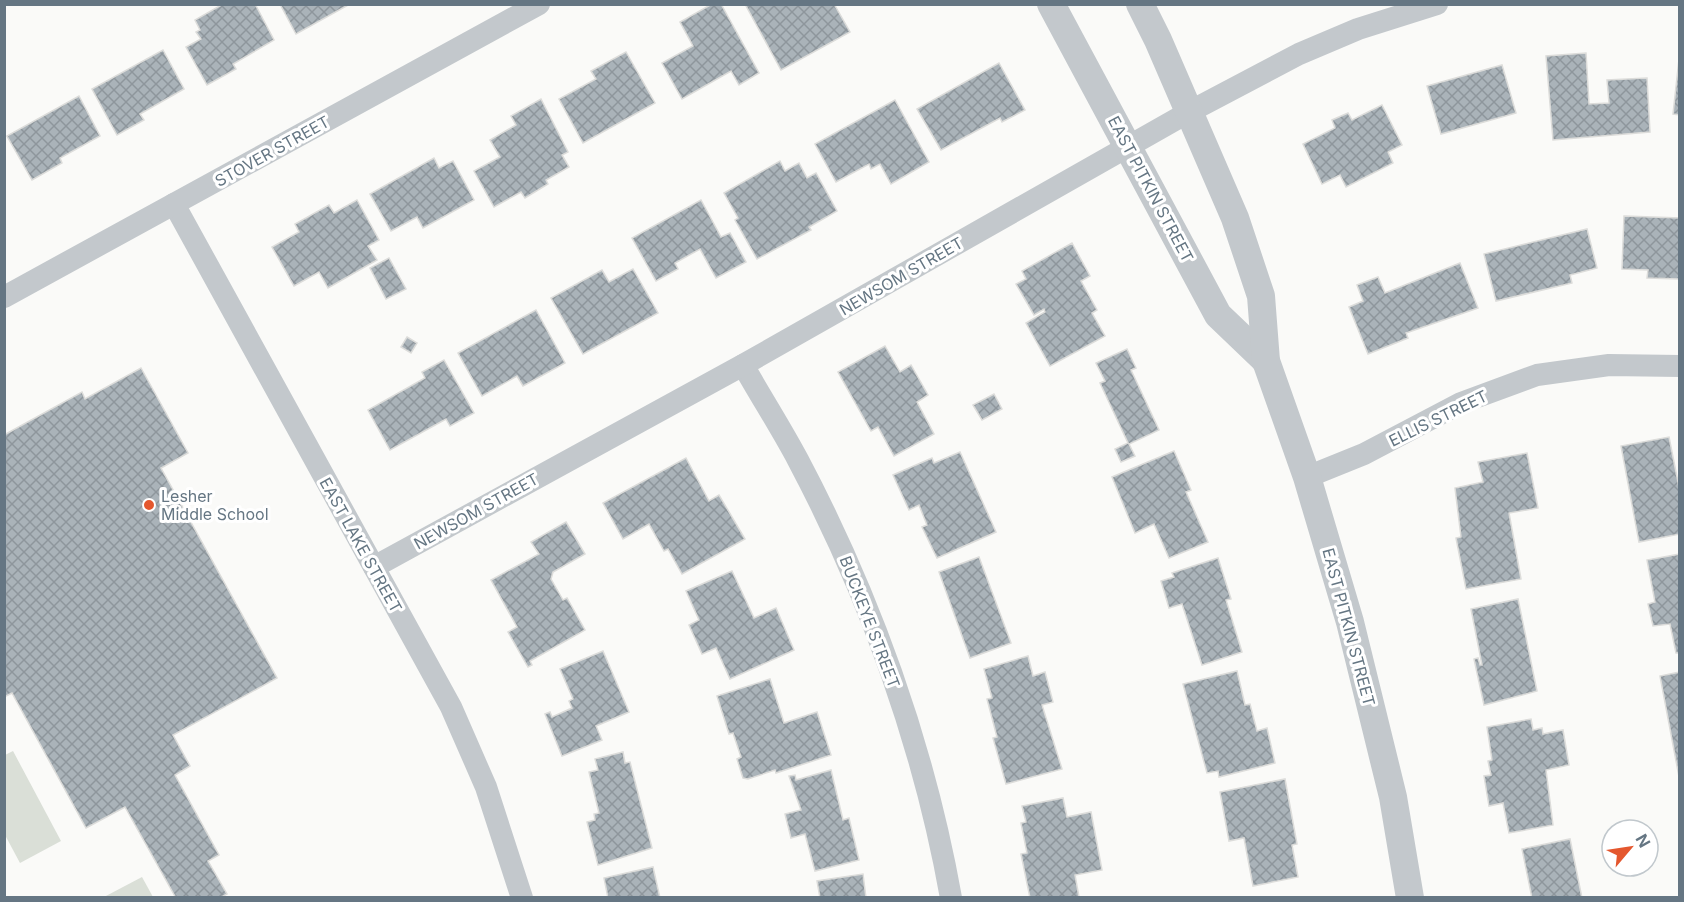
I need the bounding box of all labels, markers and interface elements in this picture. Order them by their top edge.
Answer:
street label: STOVER STREET [211,111,333,191]
street label: EAST PITKIN STREET [1104,112,1198,266]
street label: NEWSOM STREET [836,233,966,319]
street label: ELLIS STREET [1385,386,1491,450]
street label: NEWSOM STREET [410,468,542,554]
street label: EAST LAKE STREET [316,474,406,616]
place label: Lesher Middle School [161,486,269,524]
marker: Lesher Middle School [142,498,156,512]
street label: EAST PITKIN STREET [1318,546,1380,708]
street label: BUCKEYE STREET [836,553,904,691]
north arrow [1600,818,1660,878]
text: N [1631,831,1655,851]

